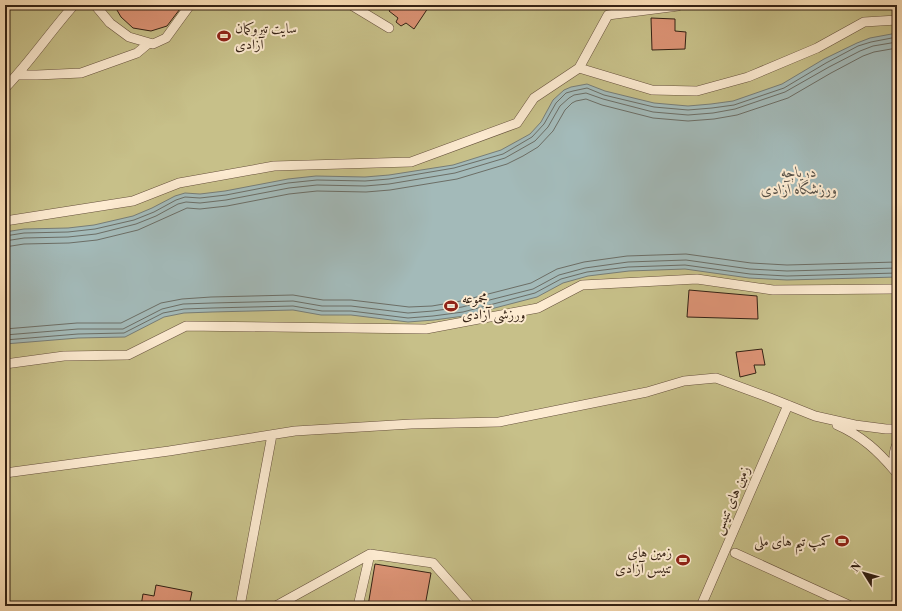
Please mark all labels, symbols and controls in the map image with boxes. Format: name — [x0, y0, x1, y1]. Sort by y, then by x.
place label: سایت تیروکمان آزادی — [235, 20, 297, 54]
sports icon: سایت تیروکمان آزادی — [216, 28, 232, 44]
water label: دریاچه ورزشگاه آزادی — [761, 163, 837, 199]
place label: مجموعه ورزشی آزادی — [462, 290, 525, 324]
sports icon: مجموعه ورزشی آزادی — [443, 298, 459, 314]
street label: زمین های تنیس — [709, 463, 754, 538]
place label: کمپ تیم های ملی — [754, 533, 831, 555]
sports icon: کمپ تیم های ملی — [834, 533, 850, 549]
place label: زمین های تنیس آزادی — [615, 544, 672, 578]
sports icon: زمین های تنیس آزادی — [675, 552, 691, 568]
north arrow — [844, 553, 884, 593]
text: N — [849, 560, 865, 575]

